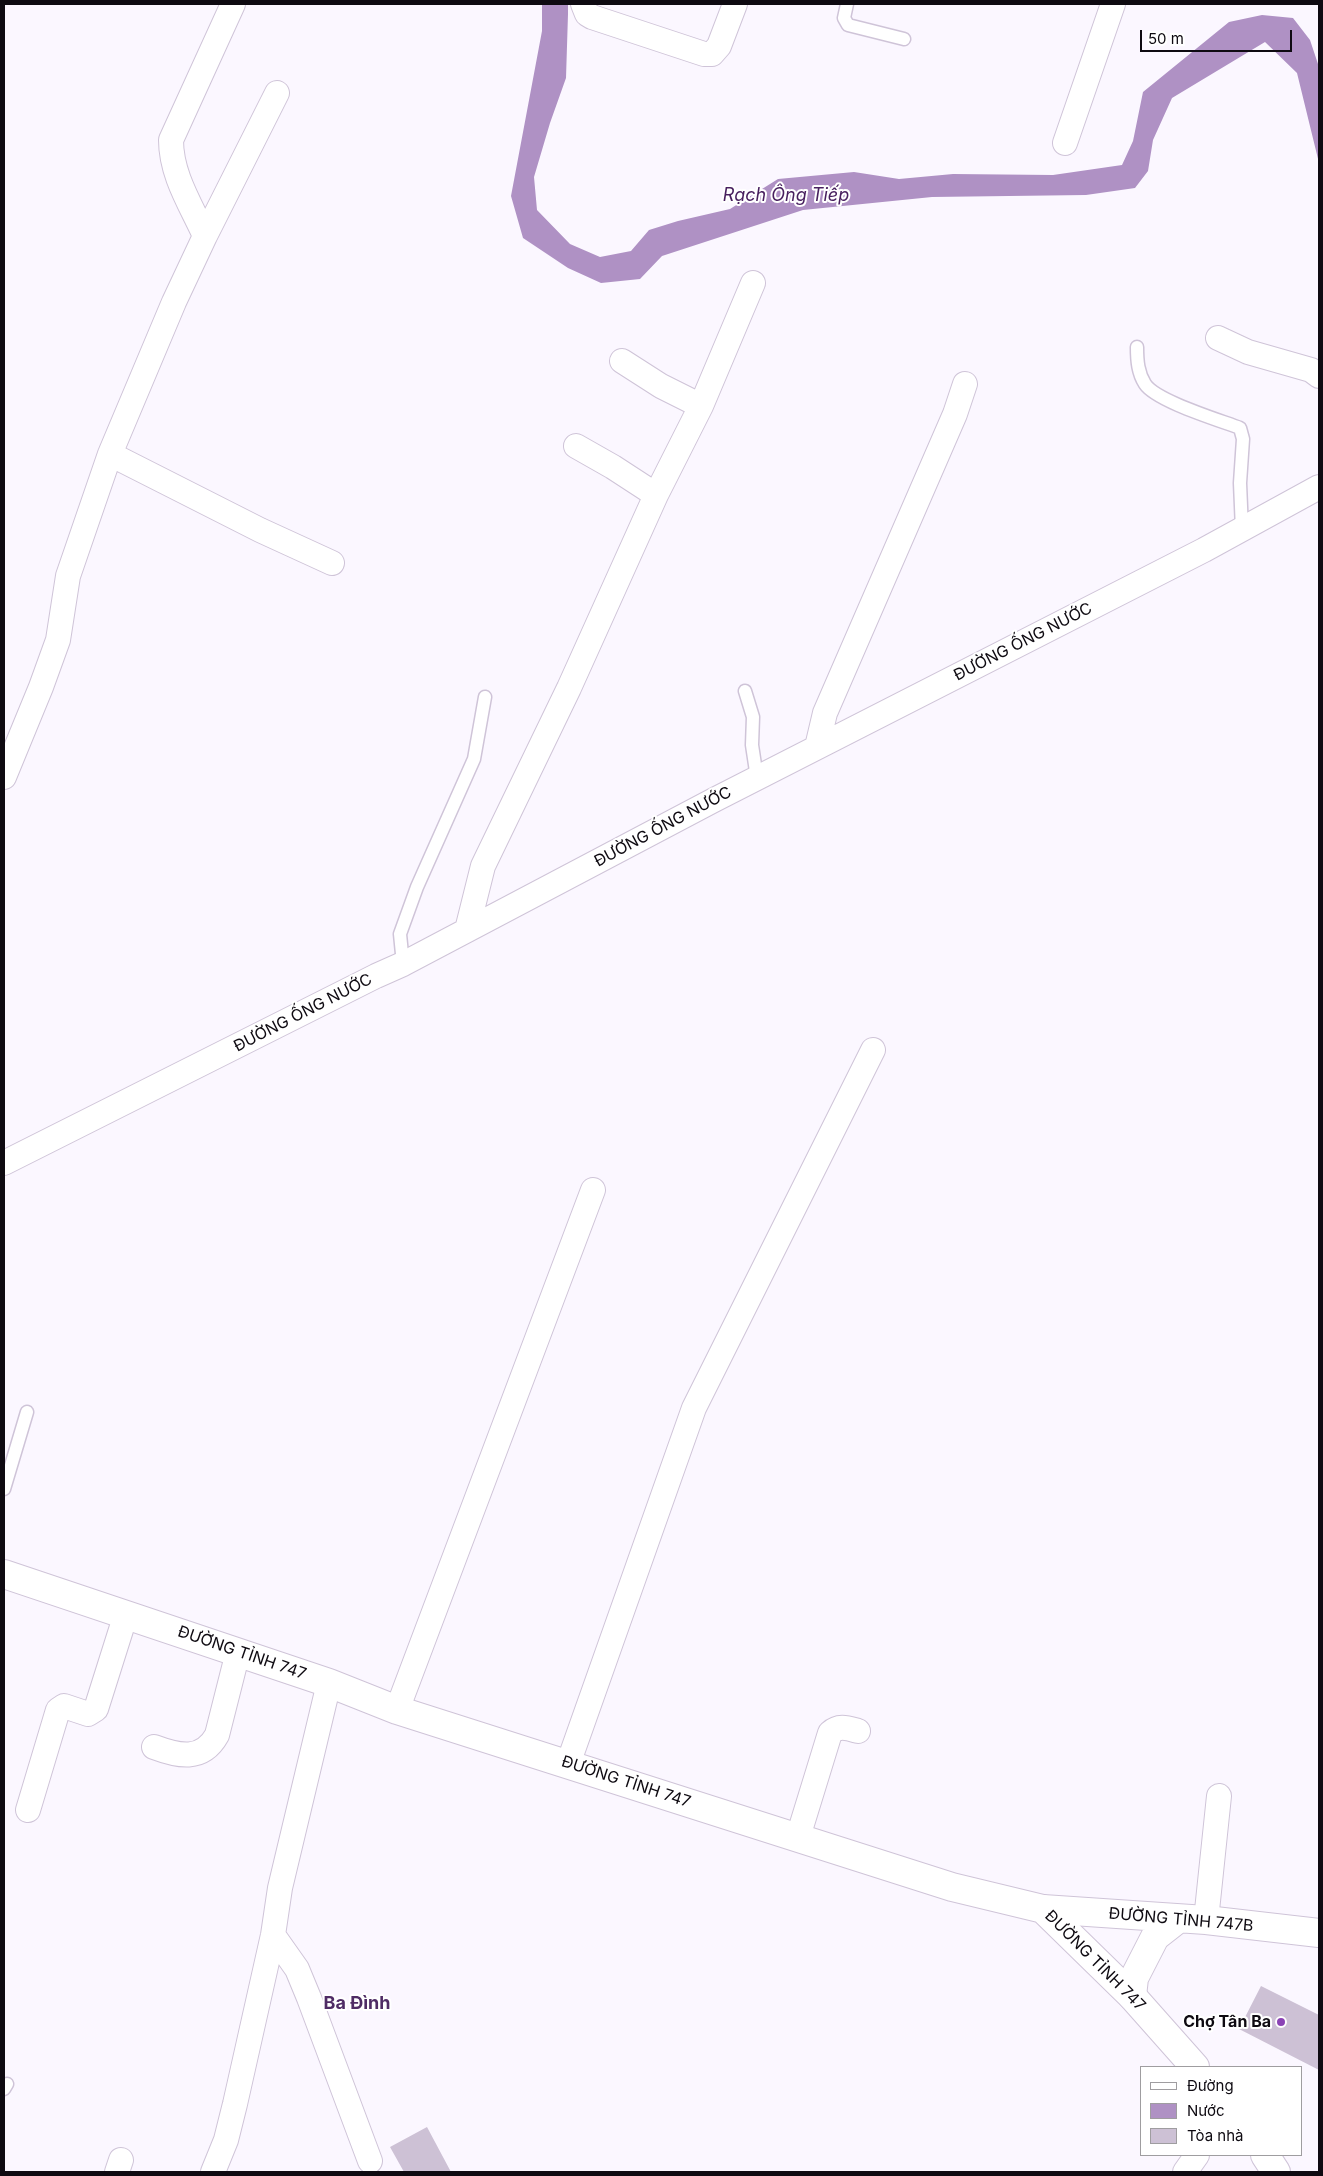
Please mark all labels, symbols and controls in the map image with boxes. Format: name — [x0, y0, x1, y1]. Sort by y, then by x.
scale bar — [1143, 20, 1296, 52]
text: 50 m — [1148, 29, 1184, 48]
water label: Rạch Ông Tiếp — [723, 185, 849, 207]
street label: ĐƯỜNG ỐNG NƯỚC — [951, 599, 1095, 685]
street label: ĐƯỜNG ỐNG NƯỚC — [591, 783, 735, 871]
street label: ĐƯỜNG ỐNG NƯỚC — [231, 970, 375, 1056]
street label: ĐƯỜNG TỈNH 747 — [175, 1622, 309, 1684]
street label: ĐƯỜNG TỈNH 747 — [559, 1752, 693, 1812]
street label: ĐƯỜNG TỈNH 747B — [1108, 1904, 1254, 1936]
street label: ĐƯỜNG TỈNH 747 — [1041, 1907, 1149, 2015]
district label: Ba Đình — [324, 1993, 390, 2015]
place label: Chợ Tân Ba — [1183, 2012, 1271, 2032]
marker: Chợ Tân Ba — [1275, 2016, 1287, 2028]
legend — [1140, 2066, 1303, 2156]
text: Đường — [1187, 2076, 1234, 2095]
text: Nước — [1187, 2101, 1225, 2120]
text: Tòa nhà — [1187, 2126, 1243, 2145]

